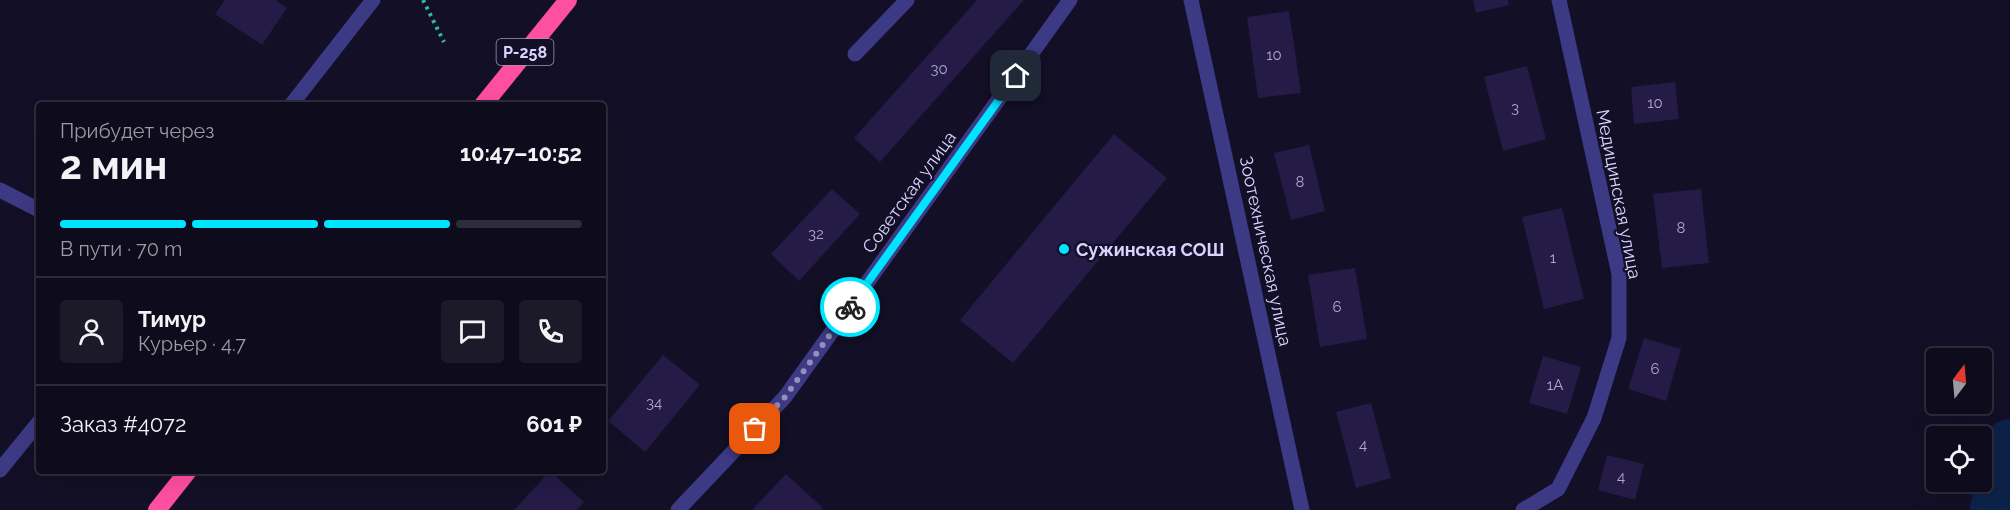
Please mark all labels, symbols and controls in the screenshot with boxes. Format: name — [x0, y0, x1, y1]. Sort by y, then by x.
road number: Р-258 — [496, 39, 554, 65]
house number: 10 — [1266, 46, 1282, 64]
pin — [990, 50, 1041, 101]
icon: home — [999, 59, 1032, 92]
house number: 30 — [930, 60, 948, 78]
house number: 10 — [1647, 94, 1663, 112]
house number: 3 — [1511, 99, 1519, 117]
street label: Медицинская улица — [1592, 107, 1646, 281]
text: Прибудет через — [60, 119, 214, 143]
street label: Советская улица — [858, 127, 960, 257]
text: 10:47–10:52 — [460, 140, 582, 166]
text: 2 мин — [60, 142, 167, 188]
street label: Зоотехническая улица — [1236, 154, 1296, 348]
house number: 8 — [1296, 173, 1305, 191]
house number: 8 — [1677, 219, 1686, 237]
house number: 32 — [808, 225, 824, 243]
text: В пути · 70 m — [60, 237, 182, 261]
place label: Сужинская СОШ — [1076, 239, 1224, 260]
marker: Сужинская СОШ — [1057, 242, 1071, 256]
house number: 1 — [1550, 249, 1557, 267]
courier — [820, 277, 880, 337]
icon: bike — [834, 291, 867, 324]
house number: 6 — [1332, 298, 1342, 316]
button: person — [60, 300, 123, 363]
button: chat — [441, 300, 504, 363]
button: phone — [519, 300, 582, 363]
text: Тимур — [138, 306, 206, 332]
text: Курьер · 4.7 — [138, 332, 246, 356]
north arrow — [1926, 348, 1992, 414]
map controls — [1926, 348, 1992, 492]
house number: 6 — [1650, 360, 1660, 378]
house number: 1А — [1547, 376, 1563, 394]
house number: 34 — [646, 394, 662, 412]
pin — [729, 403, 780, 454]
text: Заказ #4072 — [60, 411, 186, 437]
text: 601 ₽ — [526, 411, 582, 437]
icon: bag — [738, 412, 771, 445]
button: locate — [1926, 426, 1992, 492]
house number: 4 — [1359, 436, 1367, 454]
house number: 4 — [1617, 468, 1625, 486]

